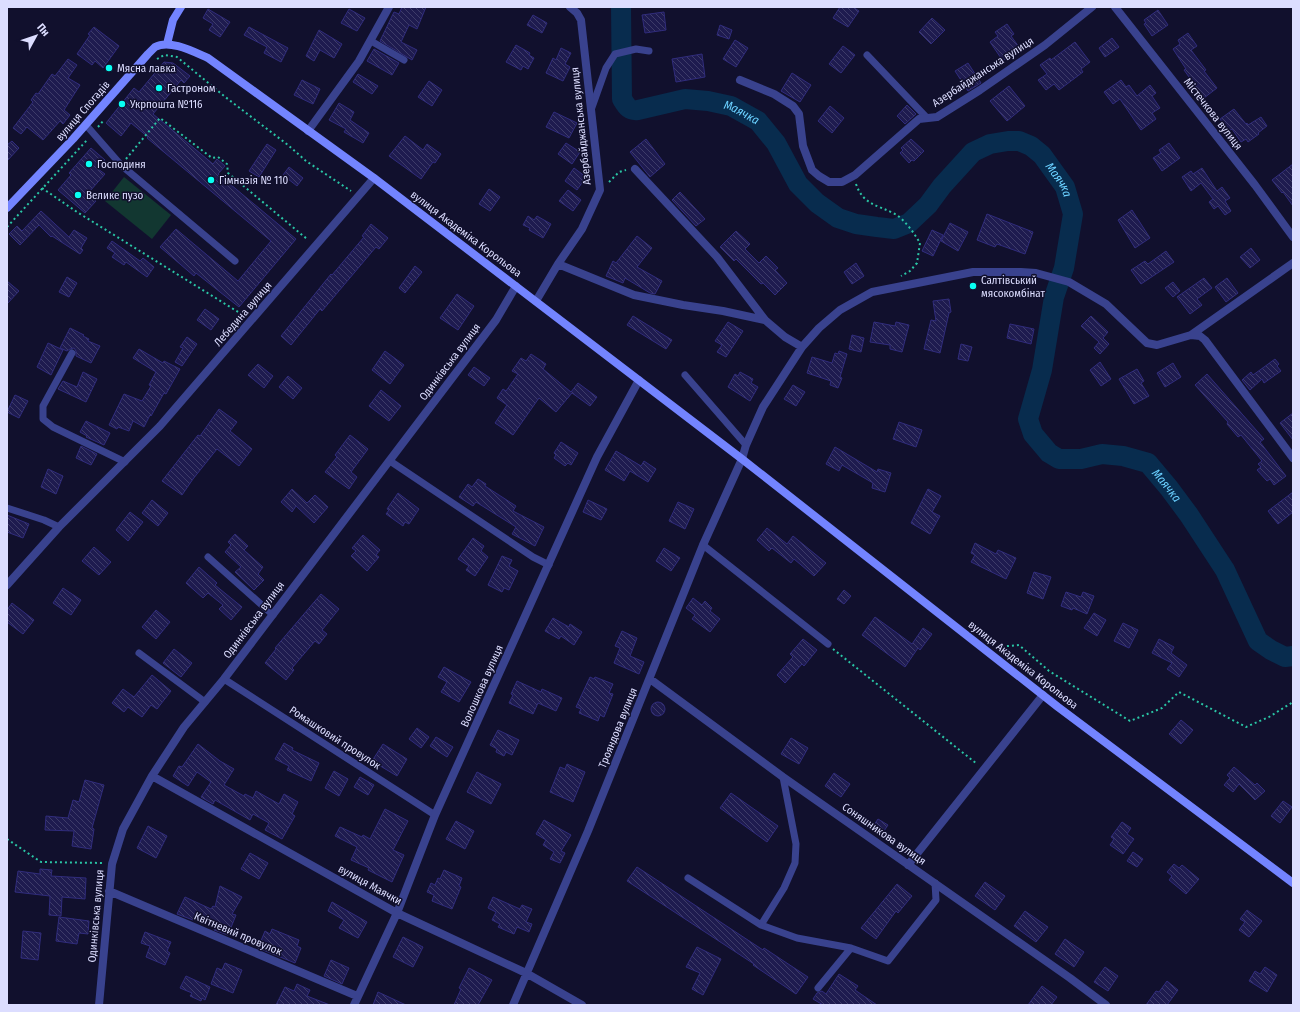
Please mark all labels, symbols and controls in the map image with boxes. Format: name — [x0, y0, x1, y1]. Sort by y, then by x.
north arrow — [16, 16, 56, 56]
text: Пн — [34, 21, 52, 39]
street label: Азербайджанська вулиця — [930, 34, 1036, 110]
place label: Мясна лавка — [117, 62, 176, 75]
marker: Мясна лавка — [104, 63, 114, 73]
street label: Азербайджанська вулиця — [568, 67, 594, 185]
street label: Містечкова вулиця — [1181, 75, 1245, 153]
street label: вулиця Спогадів — [53, 78, 113, 144]
place label: Гастроном — [167, 82, 216, 95]
marker: Гастроном — [154, 83, 164, 93]
place label: Укрпошта №116 — [129, 98, 203, 111]
water label: Маячка — [723, 98, 762, 127]
marker: Укрпошта №116 — [117, 99, 127, 109]
place label: Господиня — [97, 158, 146, 171]
marker: Господиня — [84, 159, 94, 169]
water label: Маячка — [1043, 160, 1075, 199]
place label: Гімназія № 110 — [219, 174, 289, 187]
marker: Гімназія № 110 — [206, 175, 216, 185]
street label: вулиця Академіка Корольова — [408, 188, 524, 280]
place label: Велике пузо — [86, 189, 143, 202]
marker: Велике пузо — [73, 190, 83, 200]
place label: Салтівський мясокомбінат — [981, 274, 1045, 300]
street label: Лебедина вулиця — [211, 279, 275, 349]
marker: Салтівський мясокомбінат — [968, 281, 978, 291]
street label: Одинківська вулиця — [417, 321, 483, 403]
water label: Маячка — [1149, 466, 1184, 505]
street label: Одинківська вулиця — [221, 579, 287, 661]
street label: вулиця Академіка Корольова — [966, 618, 1080, 712]
street label: Волошкова вулиця — [458, 643, 506, 729]
street label: Трояндова вулиця — [596, 686, 640, 770]
street label: Ромашковий провулок — [287, 704, 384, 773]
street label: Соняшникова вулиця — [840, 800, 928, 868]
street label: вулиця Маячки — [336, 862, 404, 908]
street label: Одинківська вулиця — [85, 869, 107, 963]
street label: Квітневий провулок — [192, 910, 285, 959]

